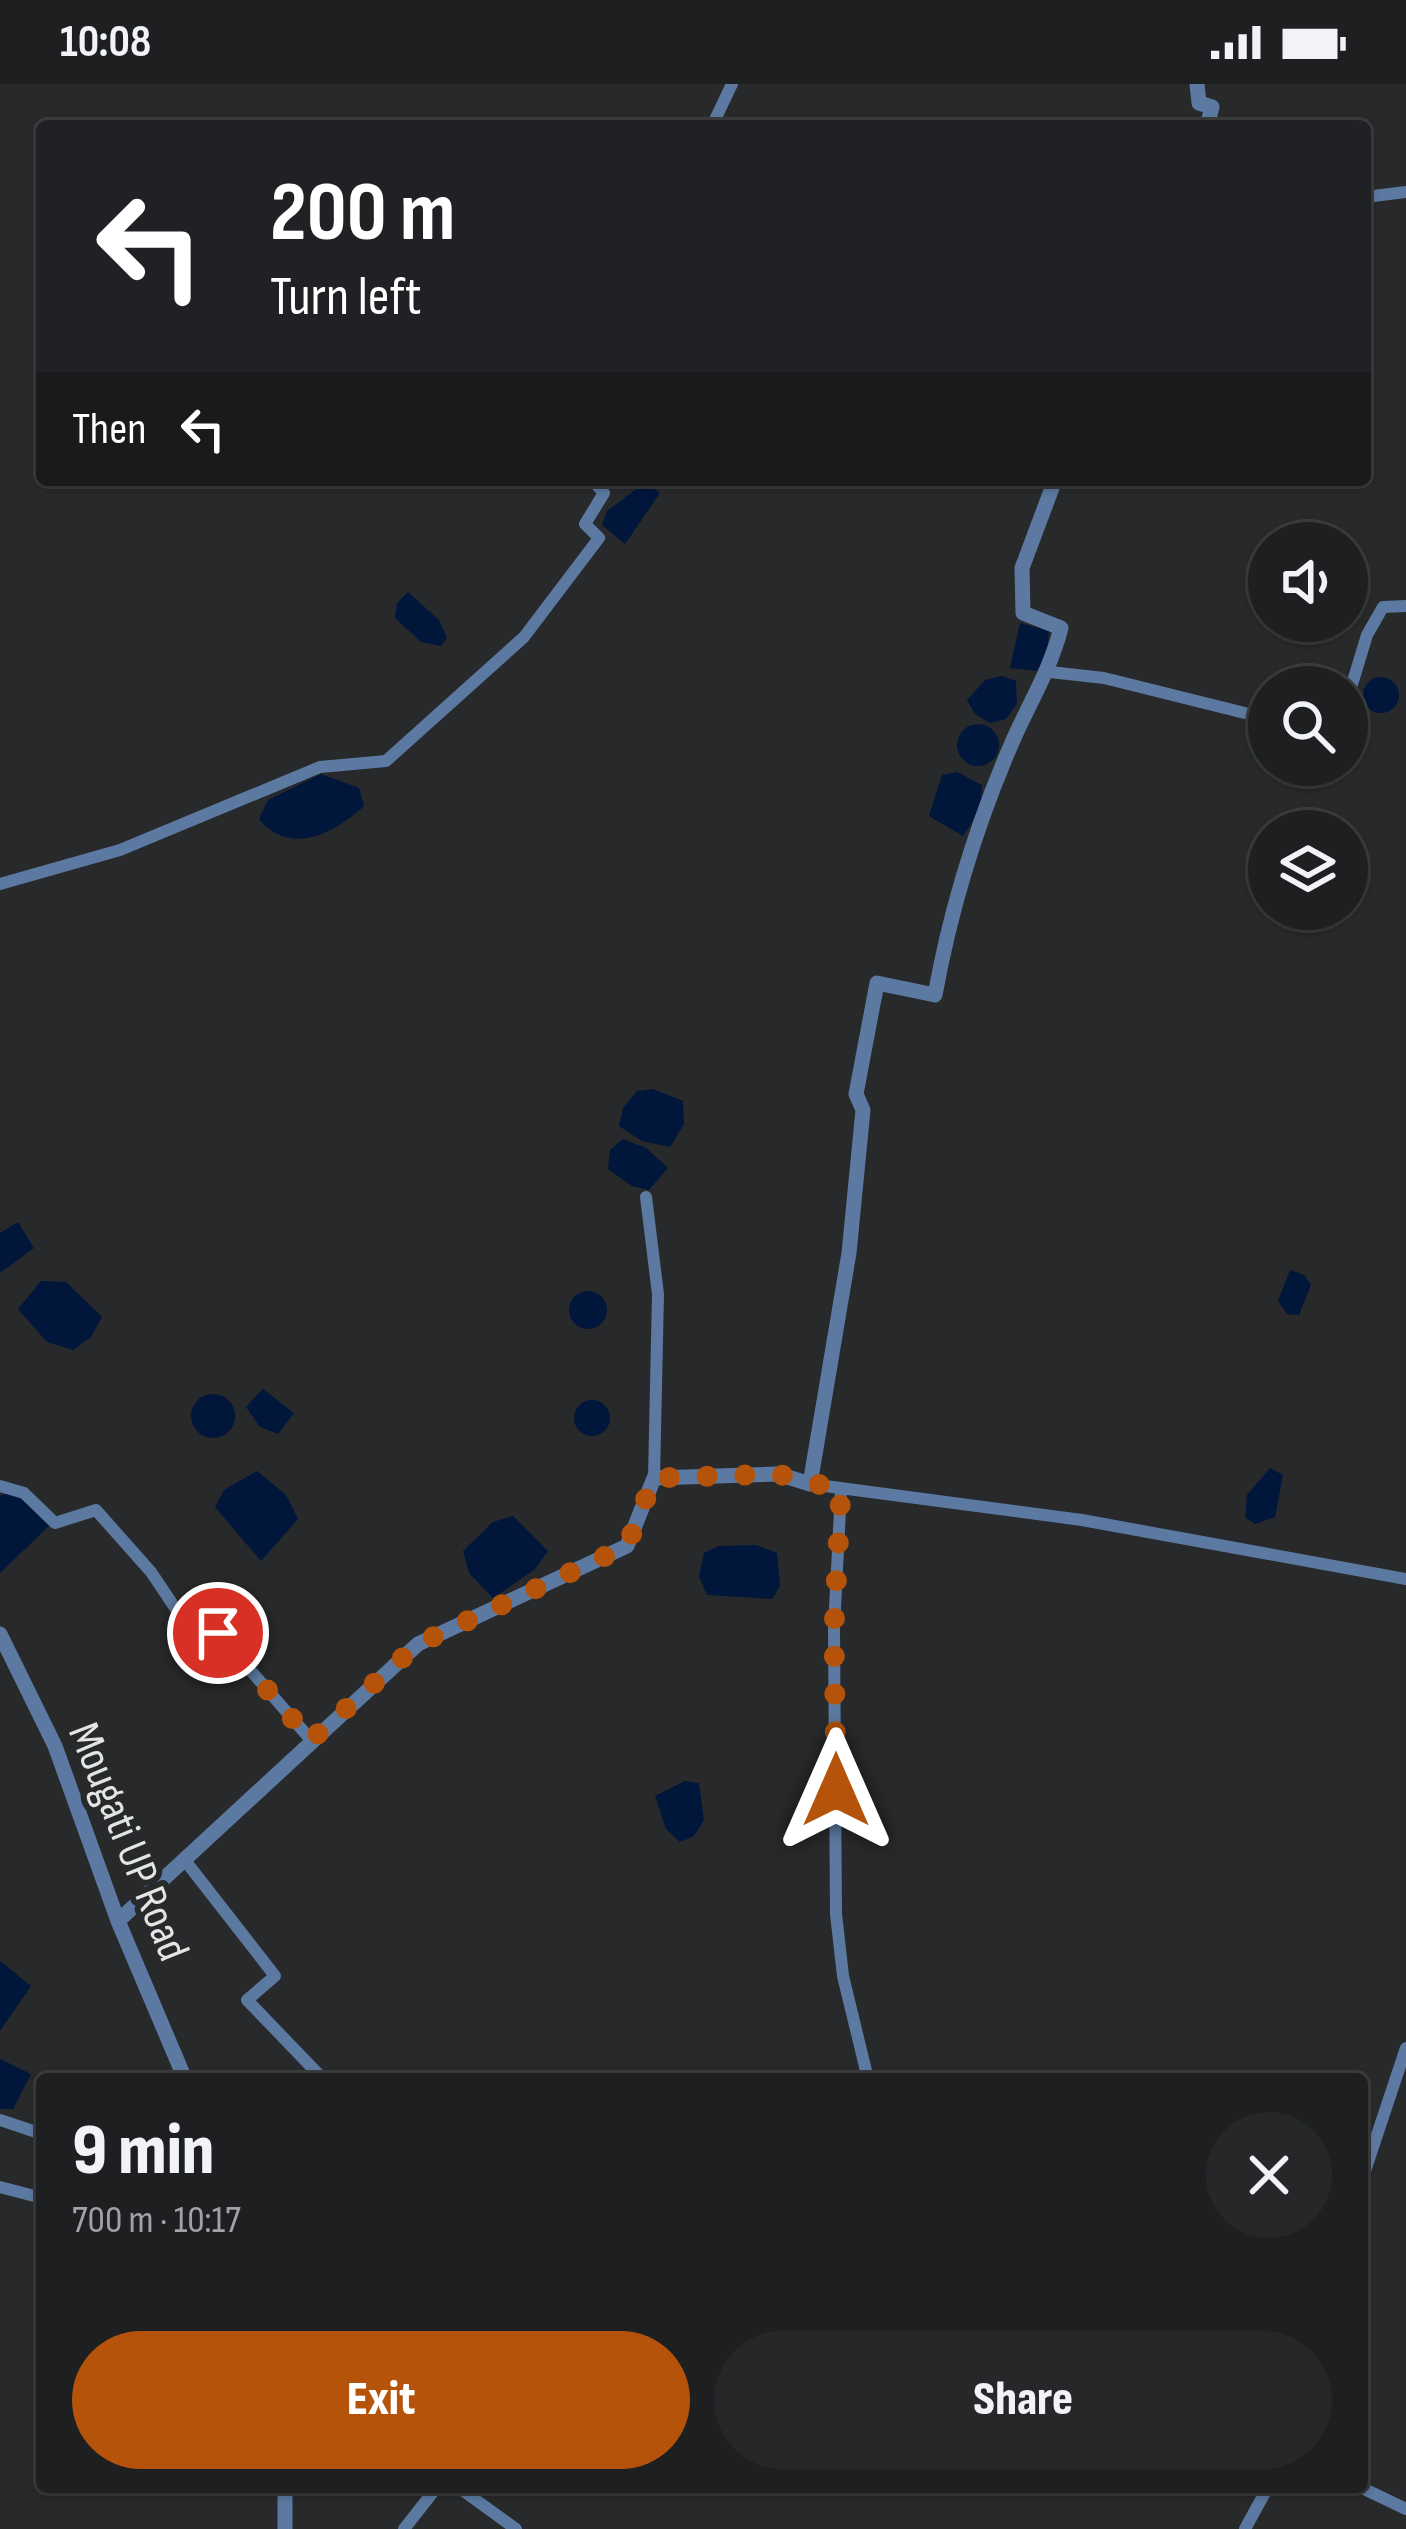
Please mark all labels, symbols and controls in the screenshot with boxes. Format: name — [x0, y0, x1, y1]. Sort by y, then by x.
text: 10:08 — [60, 15, 151, 70]
text: 200 m — [270, 163, 456, 264]
icon: left — [72, 168, 228, 324]
text: Turn left — [270, 265, 422, 330]
icon: left — [170, 396, 236, 462]
text: Then — [72, 402, 146, 457]
map controls — [1248, 522, 1368, 930]
button: sound — [1248, 522, 1368, 642]
button: search — [1248, 666, 1368, 786]
button: layers — [1248, 810, 1368, 930]
pin — [167, 1582, 269, 1684]
icon: arrive — [185, 1600, 251, 1666]
street label: Mougati UP Road — [55, 1715, 201, 1969]
position arrow — [773, 1727, 899, 1853]
text: 9 min — [72, 2108, 215, 2195]
button: close — [1206, 2112, 1332, 2238]
text: 700 m · 10:17 — [72, 2197, 241, 2244]
button: Exit — [72, 2331, 690, 2469]
button: Share — [714, 2331, 1332, 2469]

